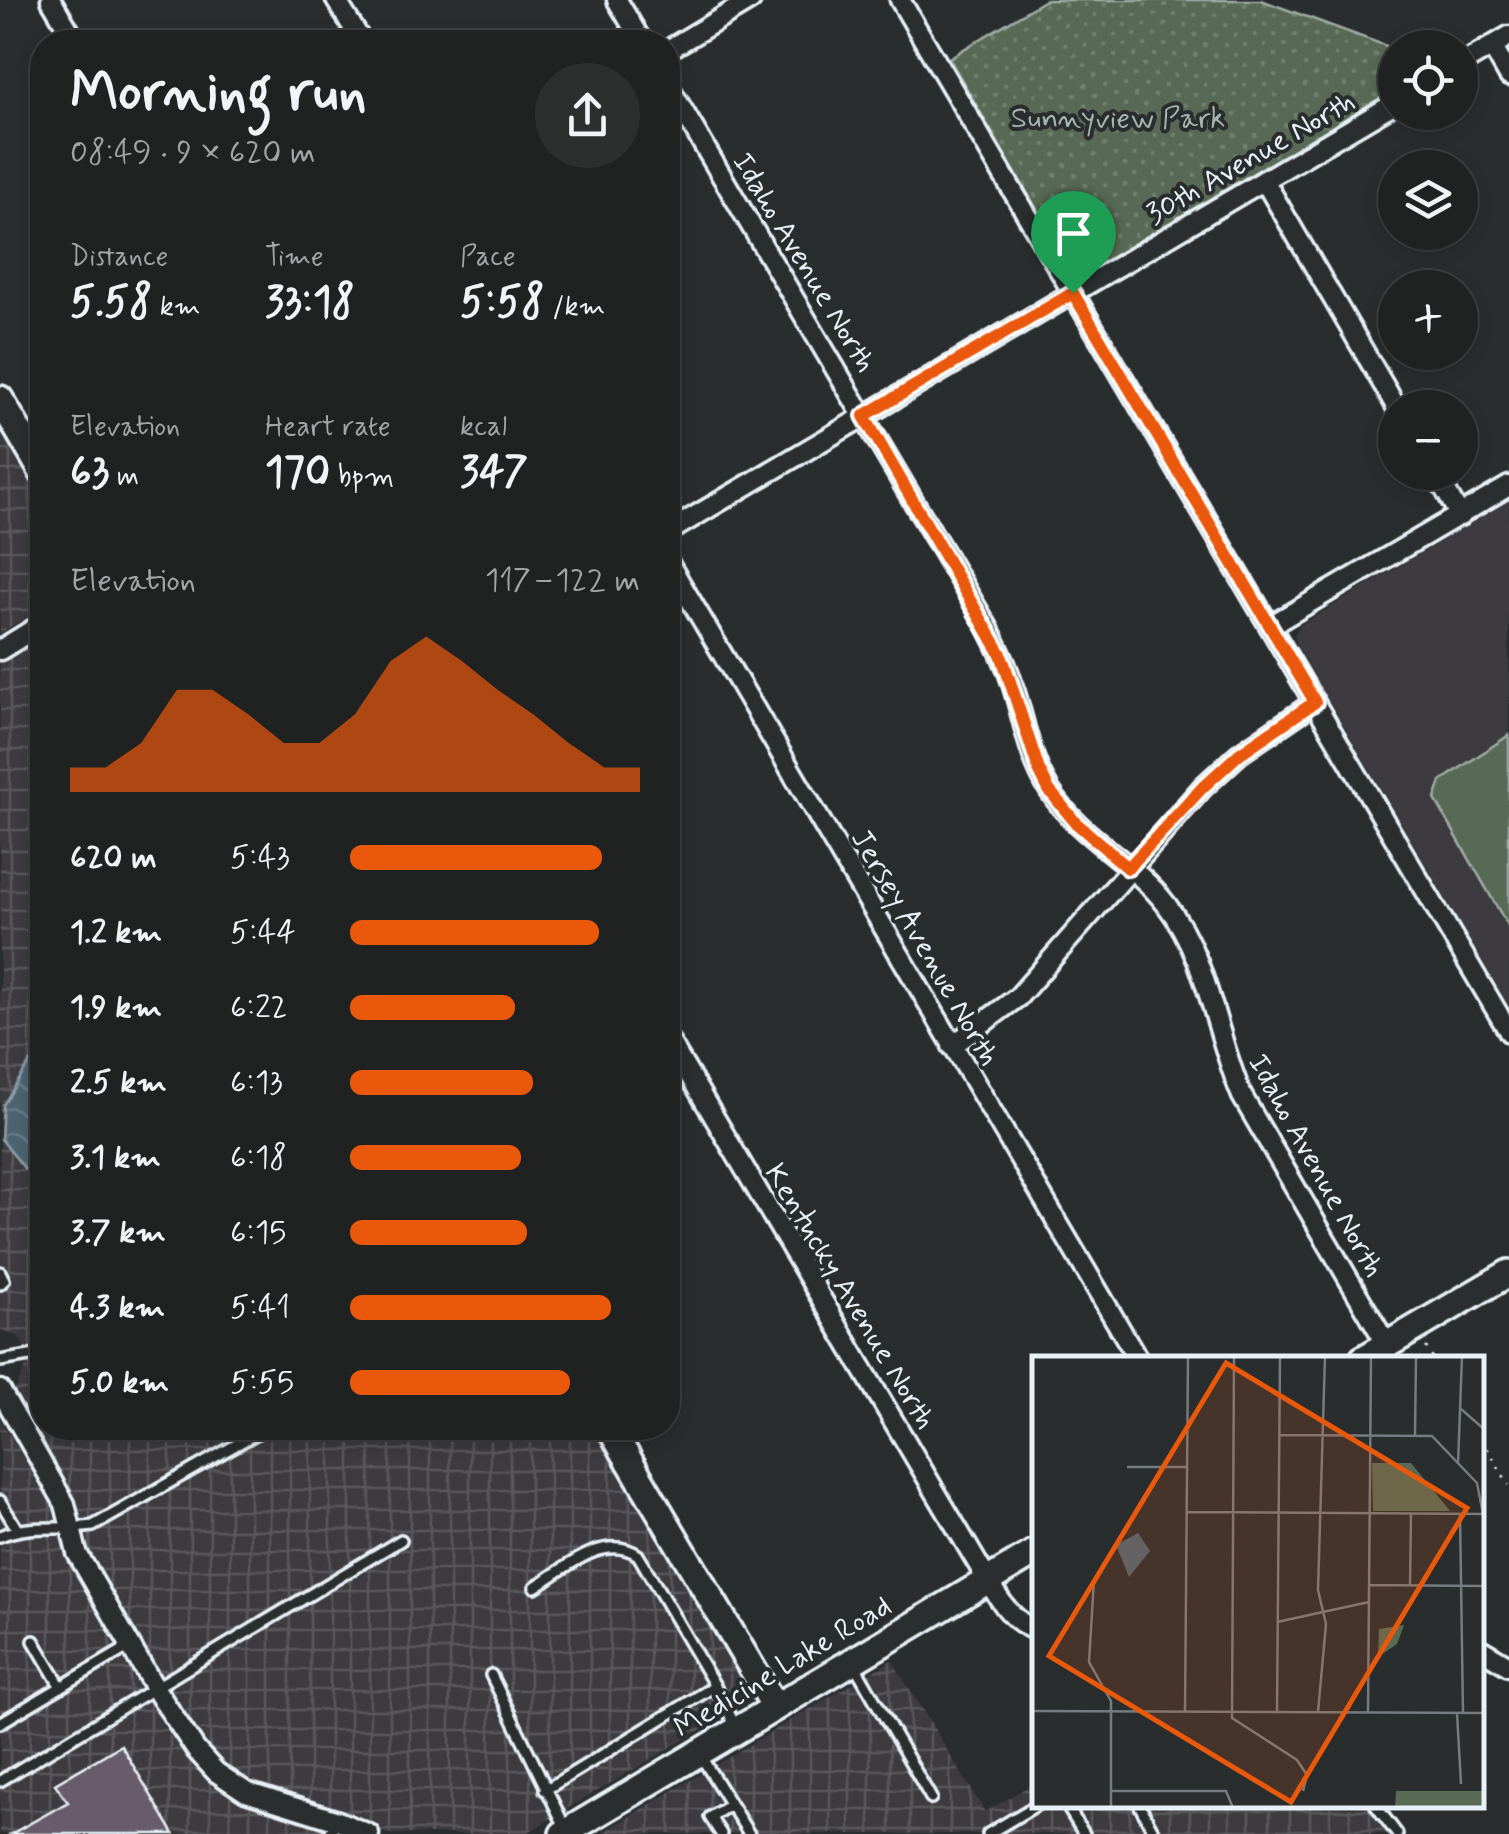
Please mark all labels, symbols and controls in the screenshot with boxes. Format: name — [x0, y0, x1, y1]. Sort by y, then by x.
map controls — [1378, 30, 1478, 490]
button: locate — [1378, 30, 1478, 130]
text: Morning run — [70, 58, 367, 130]
button: share — [535, 63, 640, 168]
street label: 30th Avenue North — [1139, 83, 1362, 234]
park label: Sunnyview Park — [1011, 99, 1225, 138]
text: 08:49 · 9 × 620 m — [70, 132, 315, 174]
street label: Idaho Avenue North — [723, 146, 885, 380]
button: layers — [1378, 150, 1478, 250]
pin — [1031, 191, 1116, 294]
icon: arrive — [1046, 206, 1101, 261]
text: Distance — [70, 239, 168, 276]
text: Time — [265, 239, 324, 276]
text: Pace — [460, 239, 516, 276]
button: + — [1378, 270, 1478, 370]
text: 5.58 — [70, 276, 152, 331]
text: 33:18 — [265, 276, 355, 331]
text: 5:58 — [460, 276, 545, 331]
text: km — [152, 289, 201, 326]
text: /km — [545, 289, 605, 326]
button: − — [1378, 390, 1478, 490]
text: Elevation — [70, 409, 180, 446]
text: Heart rate — [265, 409, 391, 446]
text: kcal — [460, 409, 507, 446]
text: 63 — [70, 446, 109, 501]
text: 170 — [265, 446, 330, 501]
text: 347 — [460, 446, 528, 501]
text: m — [109, 459, 139, 496]
text: bpm — [330, 459, 394, 496]
text: Elevation — [70, 560, 196, 602]
text: 117–122 m — [485, 560, 640, 602]
street label: Jersey Avenue North — [841, 822, 1008, 1073]
text: 620 m — [70, 837, 157, 879]
text: 5:43 — [230, 837, 290, 879]
text: 1.2 km — [70, 912, 162, 954]
text: 5:44 — [230, 912, 296, 954]
text: 1.9 km — [70, 987, 162, 1029]
text: 6:22 — [230, 987, 288, 1029]
street label: Idaho Avenue North — [1238, 1047, 1393, 1284]
text: 2.5 km — [70, 1062, 167, 1104]
text: 6:13 — [230, 1062, 283, 1104]
text: 3.1 km — [70, 1137, 161, 1179]
text: 6:18 — [230, 1137, 287, 1179]
street label: Kentucky Avenue North — [755, 1157, 945, 1437]
text: 3.7 km — [70, 1212, 166, 1254]
text: 6:15 — [230, 1212, 286, 1254]
text: 4.3 km — [70, 1287, 165, 1329]
text: 5:41 — [230, 1287, 290, 1329]
inset map — [1032, 1356, 1484, 1809]
text: 5.0 km — [70, 1362, 169, 1404]
text: 5:55 — [230, 1362, 294, 1404]
street label: Medicine Lake Road — [667, 1587, 899, 1748]

